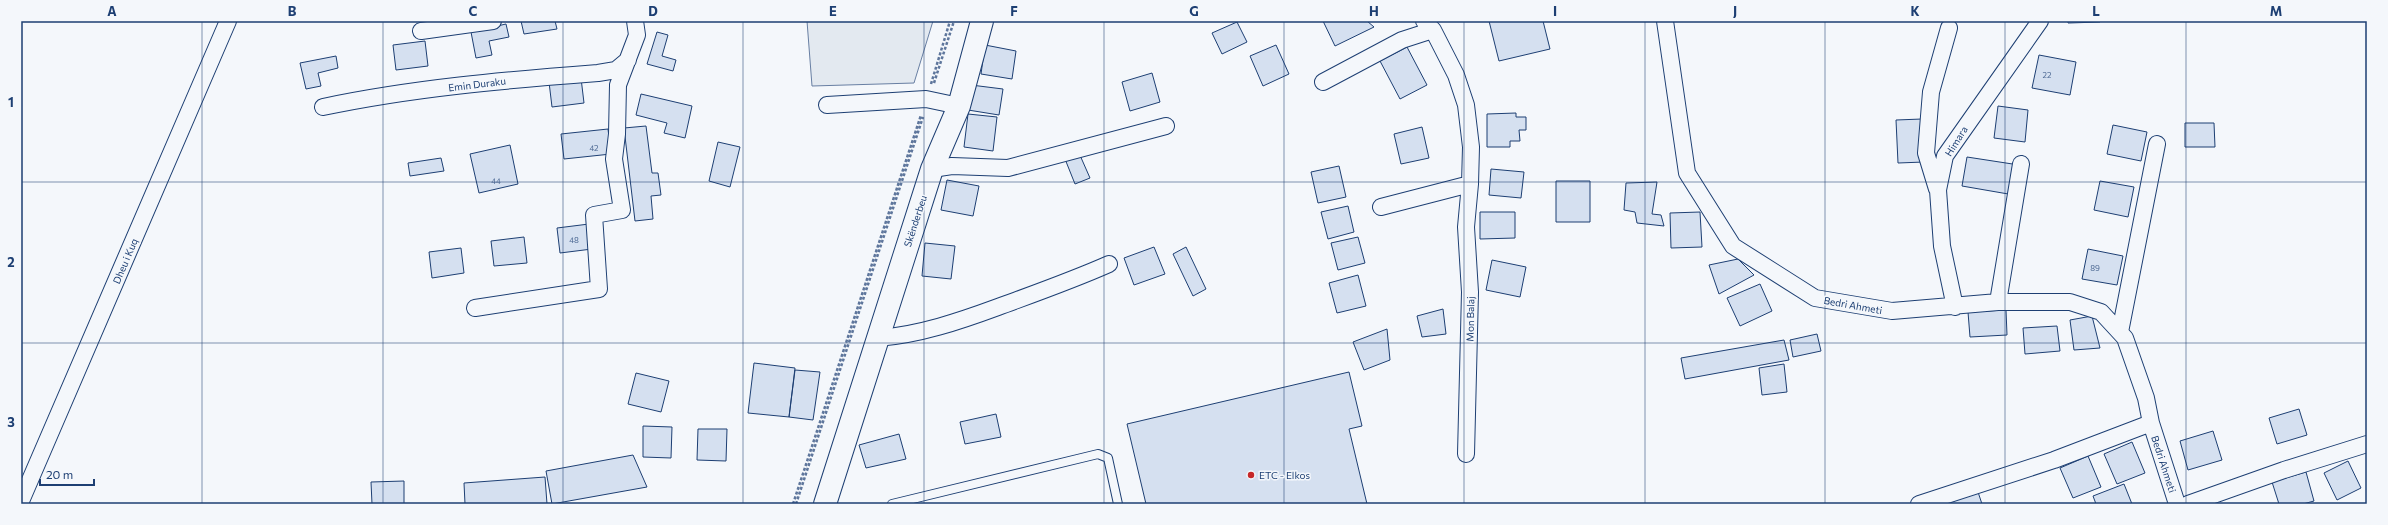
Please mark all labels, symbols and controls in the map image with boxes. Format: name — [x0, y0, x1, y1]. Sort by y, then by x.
text: A — [107, 3, 117, 19]
text: B — [288, 3, 297, 19]
text: C — [469, 3, 478, 19]
text: D — [648, 3, 658, 19]
text: E — [829, 3, 837, 19]
text: F — [1010, 3, 1018, 19]
text: G — [1189, 3, 1199, 19]
text: H — [1369, 3, 1379, 19]
text: I — [1553, 3, 1557, 19]
text: J — [1733, 3, 1737, 19]
text: K — [1910, 3, 1920, 19]
text: L — [2092, 3, 2100, 19]
text: M — [2270, 3, 2282, 19]
house number: 22 — [2043, 70, 2052, 80]
street label: Emin Duraku — [448, 75, 506, 93]
text: 1 — [8, 94, 14, 110]
street label: Himara — [1942, 124, 1970, 158]
house number: 42 — [589, 143, 599, 153]
house number: 44 — [491, 176, 501, 186]
street label: Skënderbeu — [901, 194, 929, 248]
house number: 48 — [569, 235, 579, 245]
street label: Dheu i Kuq — [110, 236, 140, 286]
text: 2 — [7, 254, 15, 270]
house number: 89 — [2090, 263, 2100, 273]
street label: Bedri Ahmeti — [1823, 294, 1883, 316]
street label: Mon Balaj — [1464, 296, 1476, 342]
text: 3 — [7, 414, 15, 430]
street label: Bedri Ahmeti — [2149, 434, 2179, 494]
scale bar — [40, 461, 94, 487]
text: 20 m — [46, 467, 73, 481]
place label: ETC - Elkos — [1259, 469, 1310, 481]
marker: ETC - Elkos — [1246, 470, 1256, 480]

